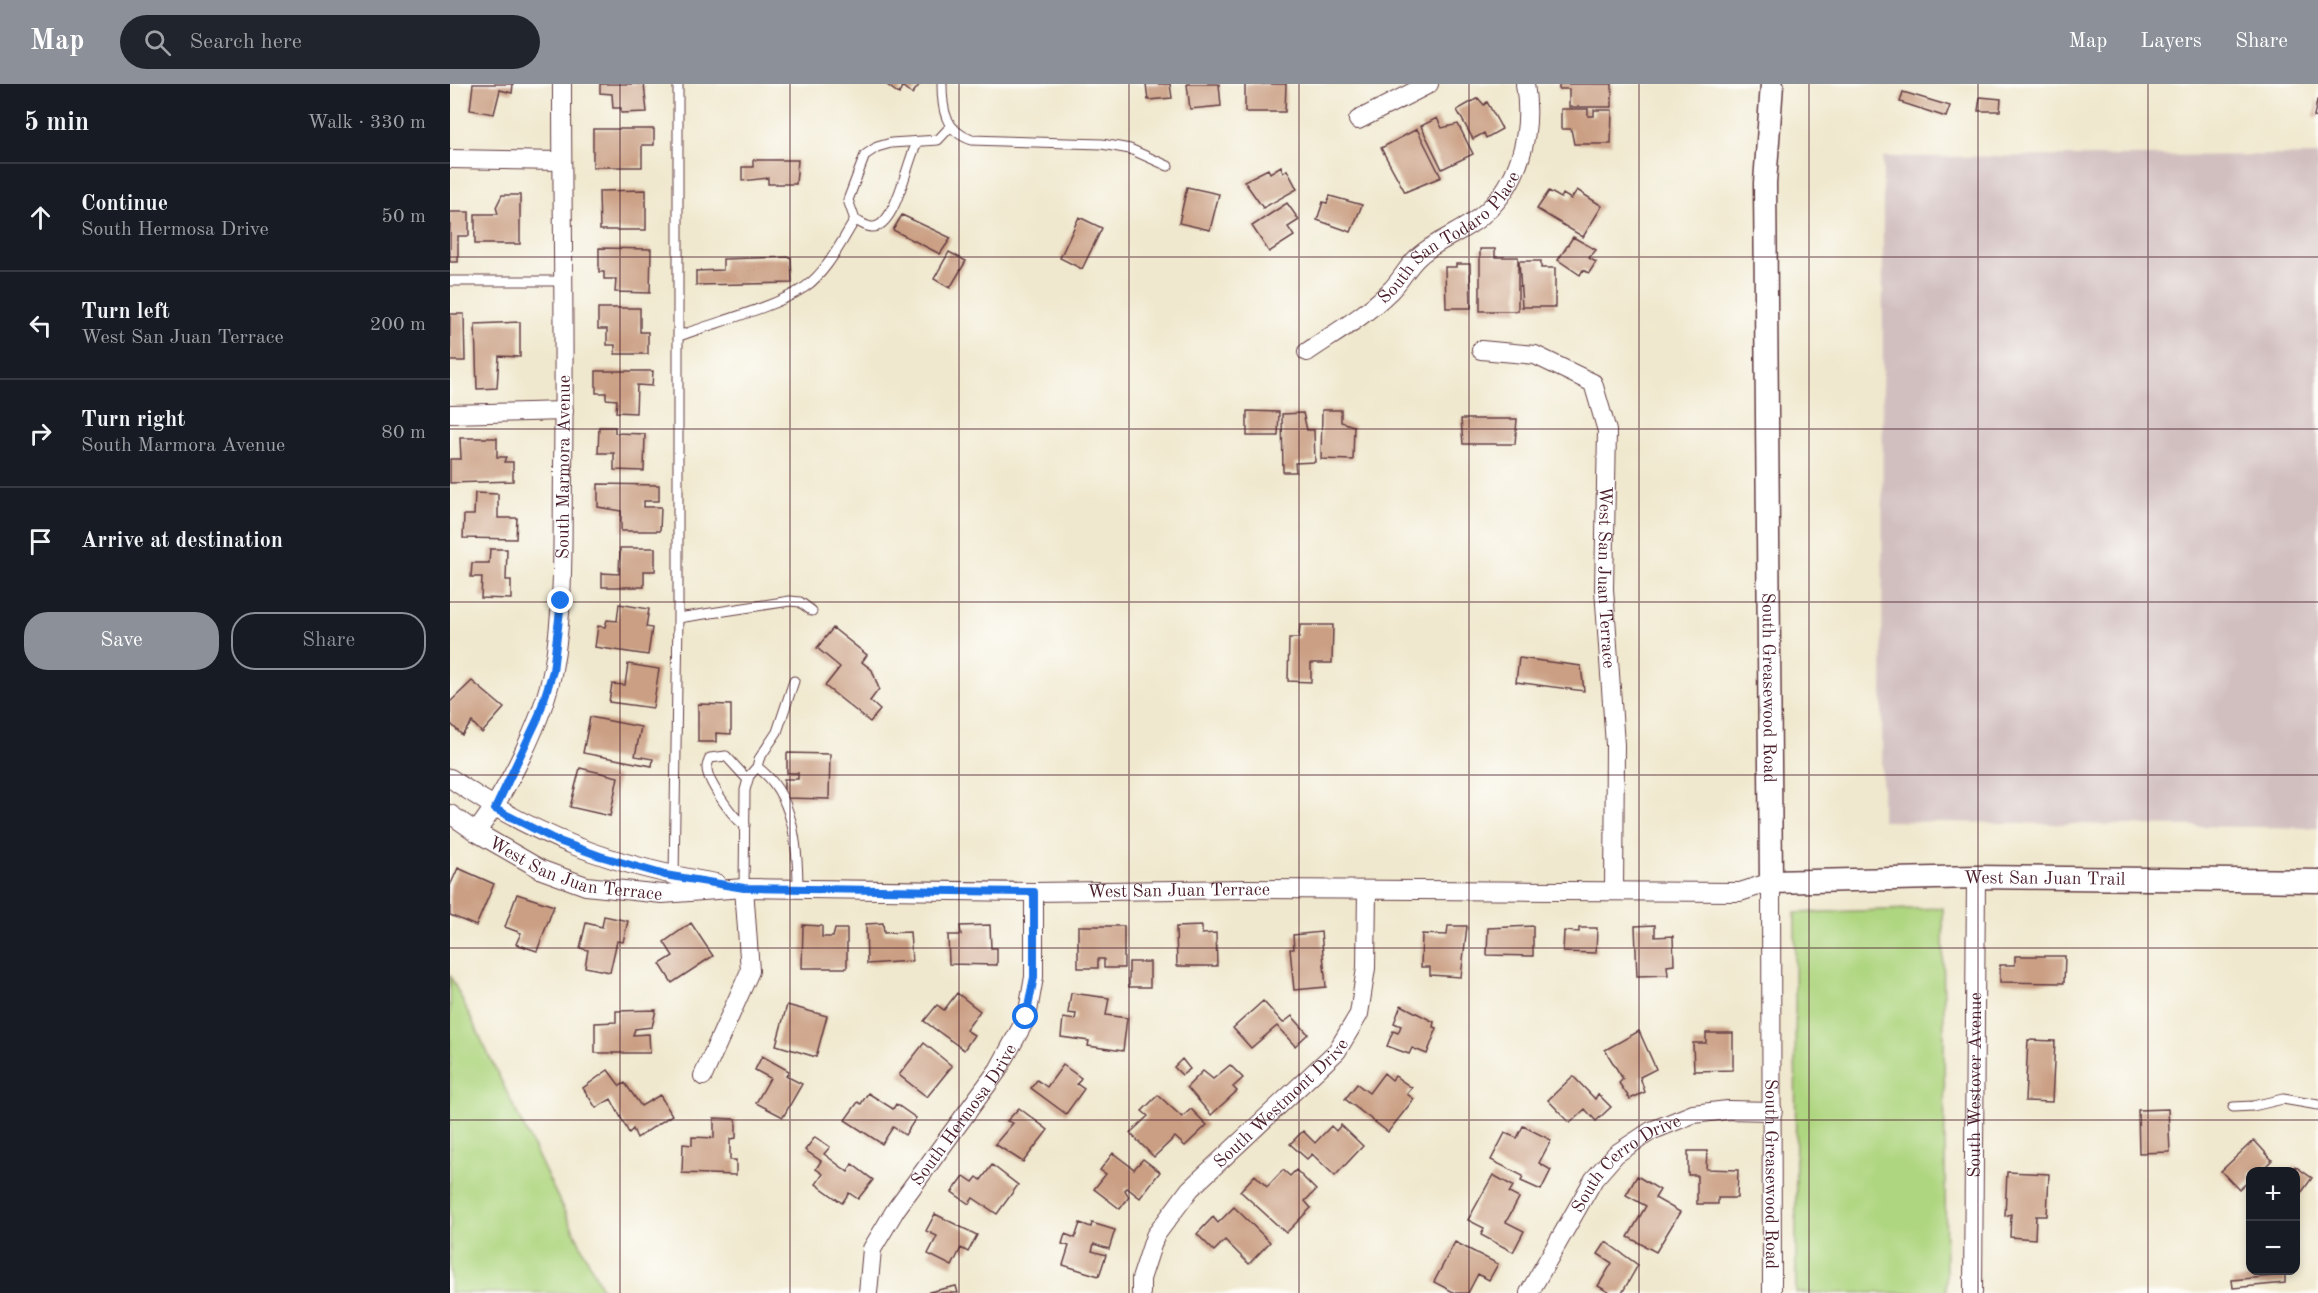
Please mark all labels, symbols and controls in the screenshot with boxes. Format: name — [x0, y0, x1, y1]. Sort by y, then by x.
search box — [120, 15, 540, 69]
icon: search — [141, 26, 174, 59]
text: Map — [30, 28, 84, 56]
text: Search here — [189, 31, 302, 53]
text: Map — [2068, 31, 2107, 52]
text: Layers — [2140, 31, 2202, 52]
text: Share — [2235, 31, 2288, 52]
text: 5 min — [24, 110, 89, 136]
text: Walk · 330 m — [307, 113, 426, 133]
street label: South San Todaro Place — [1375, 169, 1524, 307]
text: Continue — [81, 193, 168, 215]
icon: ahead — [24, 201, 57, 234]
text: 50 m — [381, 207, 426, 227]
text: South Hermosa Drive — [81, 220, 269, 240]
text: Turn left — [81, 301, 170, 323]
icon: left — [24, 309, 57, 342]
text: 200 m — [370, 315, 426, 335]
text: West San Juan Terrace — [81, 328, 284, 348]
street label: South Marmora Avenue — [554, 375, 574, 559]
text: Turn right — [81, 409, 185, 431]
icon: right — [24, 417, 57, 450]
text: 80 m — [381, 423, 426, 443]
text: South Marmora Avenue — [81, 436, 285, 456]
street label: West San Juan Terrace — [1594, 486, 1618, 669]
icon: arrive — [24, 525, 57, 558]
text: Arrive at destination — [81, 530, 283, 552]
route end — [547, 587, 573, 613]
street label: South Greasewood Road — [1759, 593, 1778, 783]
button: Save — [24, 612, 219, 670]
button: Share — [231, 612, 426, 670]
street label: West San Juan Terrace — [486, 834, 663, 904]
street label: West San Juan Trail — [1964, 869, 2126, 889]
street label: West San Juan Terrace — [1087, 881, 1270, 901]
street label: South Westover Avenue — [1966, 992, 1985, 1178]
route start — [1012, 1003, 1038, 1029]
street label: South Westmont Drive — [1211, 1036, 1352, 1172]
street label: South Hermosa Drive — [908, 1041, 1020, 1189]
street label: South Greasewood Road — [1761, 1079, 1780, 1269]
street label: South Cerro Drive — [1569, 1112, 1684, 1216]
map controls — [2246, 1167, 2300, 1275]
button: + — [2246, 1167, 2300, 1221]
button: − — [2246, 1221, 2300, 1275]

